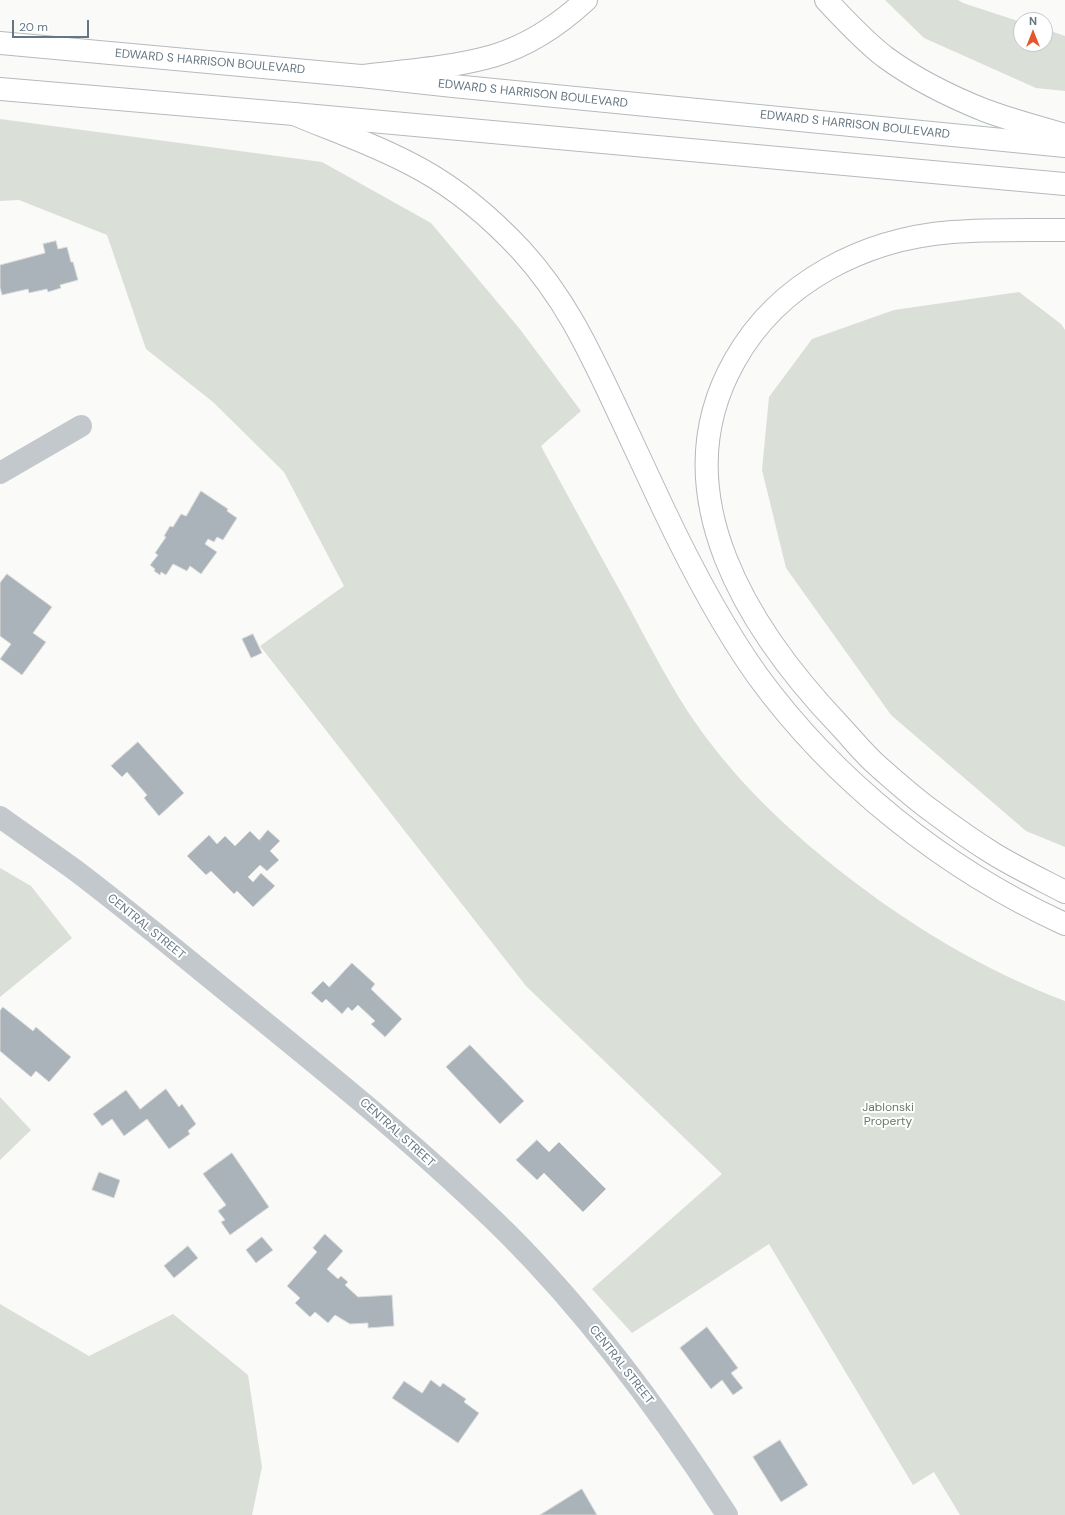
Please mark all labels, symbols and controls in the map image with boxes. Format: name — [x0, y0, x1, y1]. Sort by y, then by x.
scale bar — [14, 12, 91, 38]
north arrow — [1013, 12, 1053, 52]
text: N — [1029, 14, 1037, 28]
text: 20 m — [19, 19, 48, 35]
street label: EDWARD S HARRISON BOULEVARD — [114, 47, 306, 77]
street label: EDWARD S HARRISON BOULEVARD — [437, 77, 629, 111]
street label: EDWARD S HARRISON BOULEVARD — [759, 108, 951, 142]
street label: CENTRAL STREET — [104, 891, 188, 963]
street label: CENTRAL STREET — [357, 1096, 437, 1170]
park label: Jablonski Property — [862, 1101, 914, 1129]
street label: CENTRAL STREET — [586, 1323, 656, 1407]

